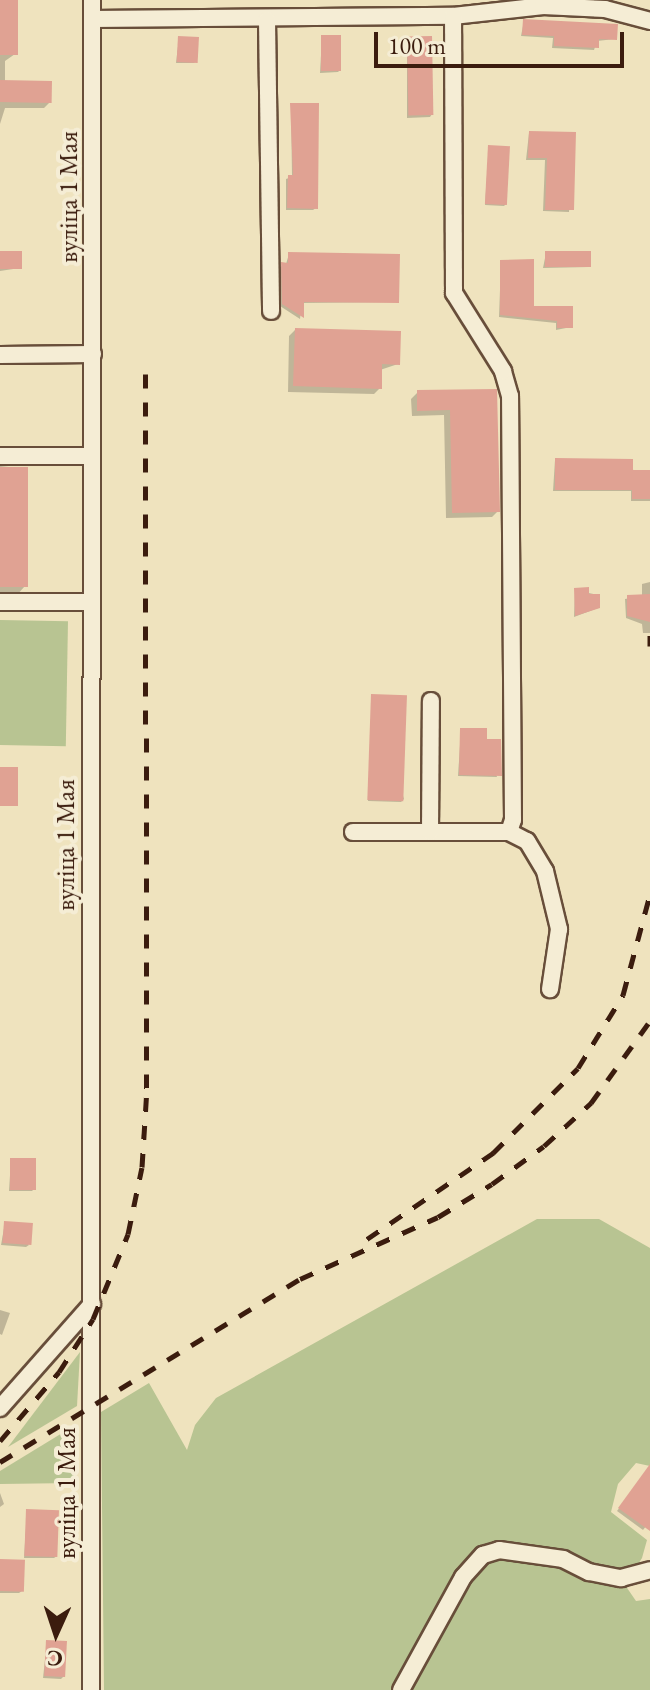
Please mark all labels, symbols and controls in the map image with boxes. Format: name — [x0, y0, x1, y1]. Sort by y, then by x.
scale bar — [378, 16, 628, 66]
text: 100 m — [388, 30, 446, 61]
street label: вуліца 1 Мая — [53, 131, 85, 263]
street label: вуліца 1 Мая — [50, 779, 82, 911]
street label: вуліца 1 Мая — [51, 1427, 83, 1559]
north arrow — [16, 1594, 96, 1674]
text: С — [46, 1644, 63, 1673]

